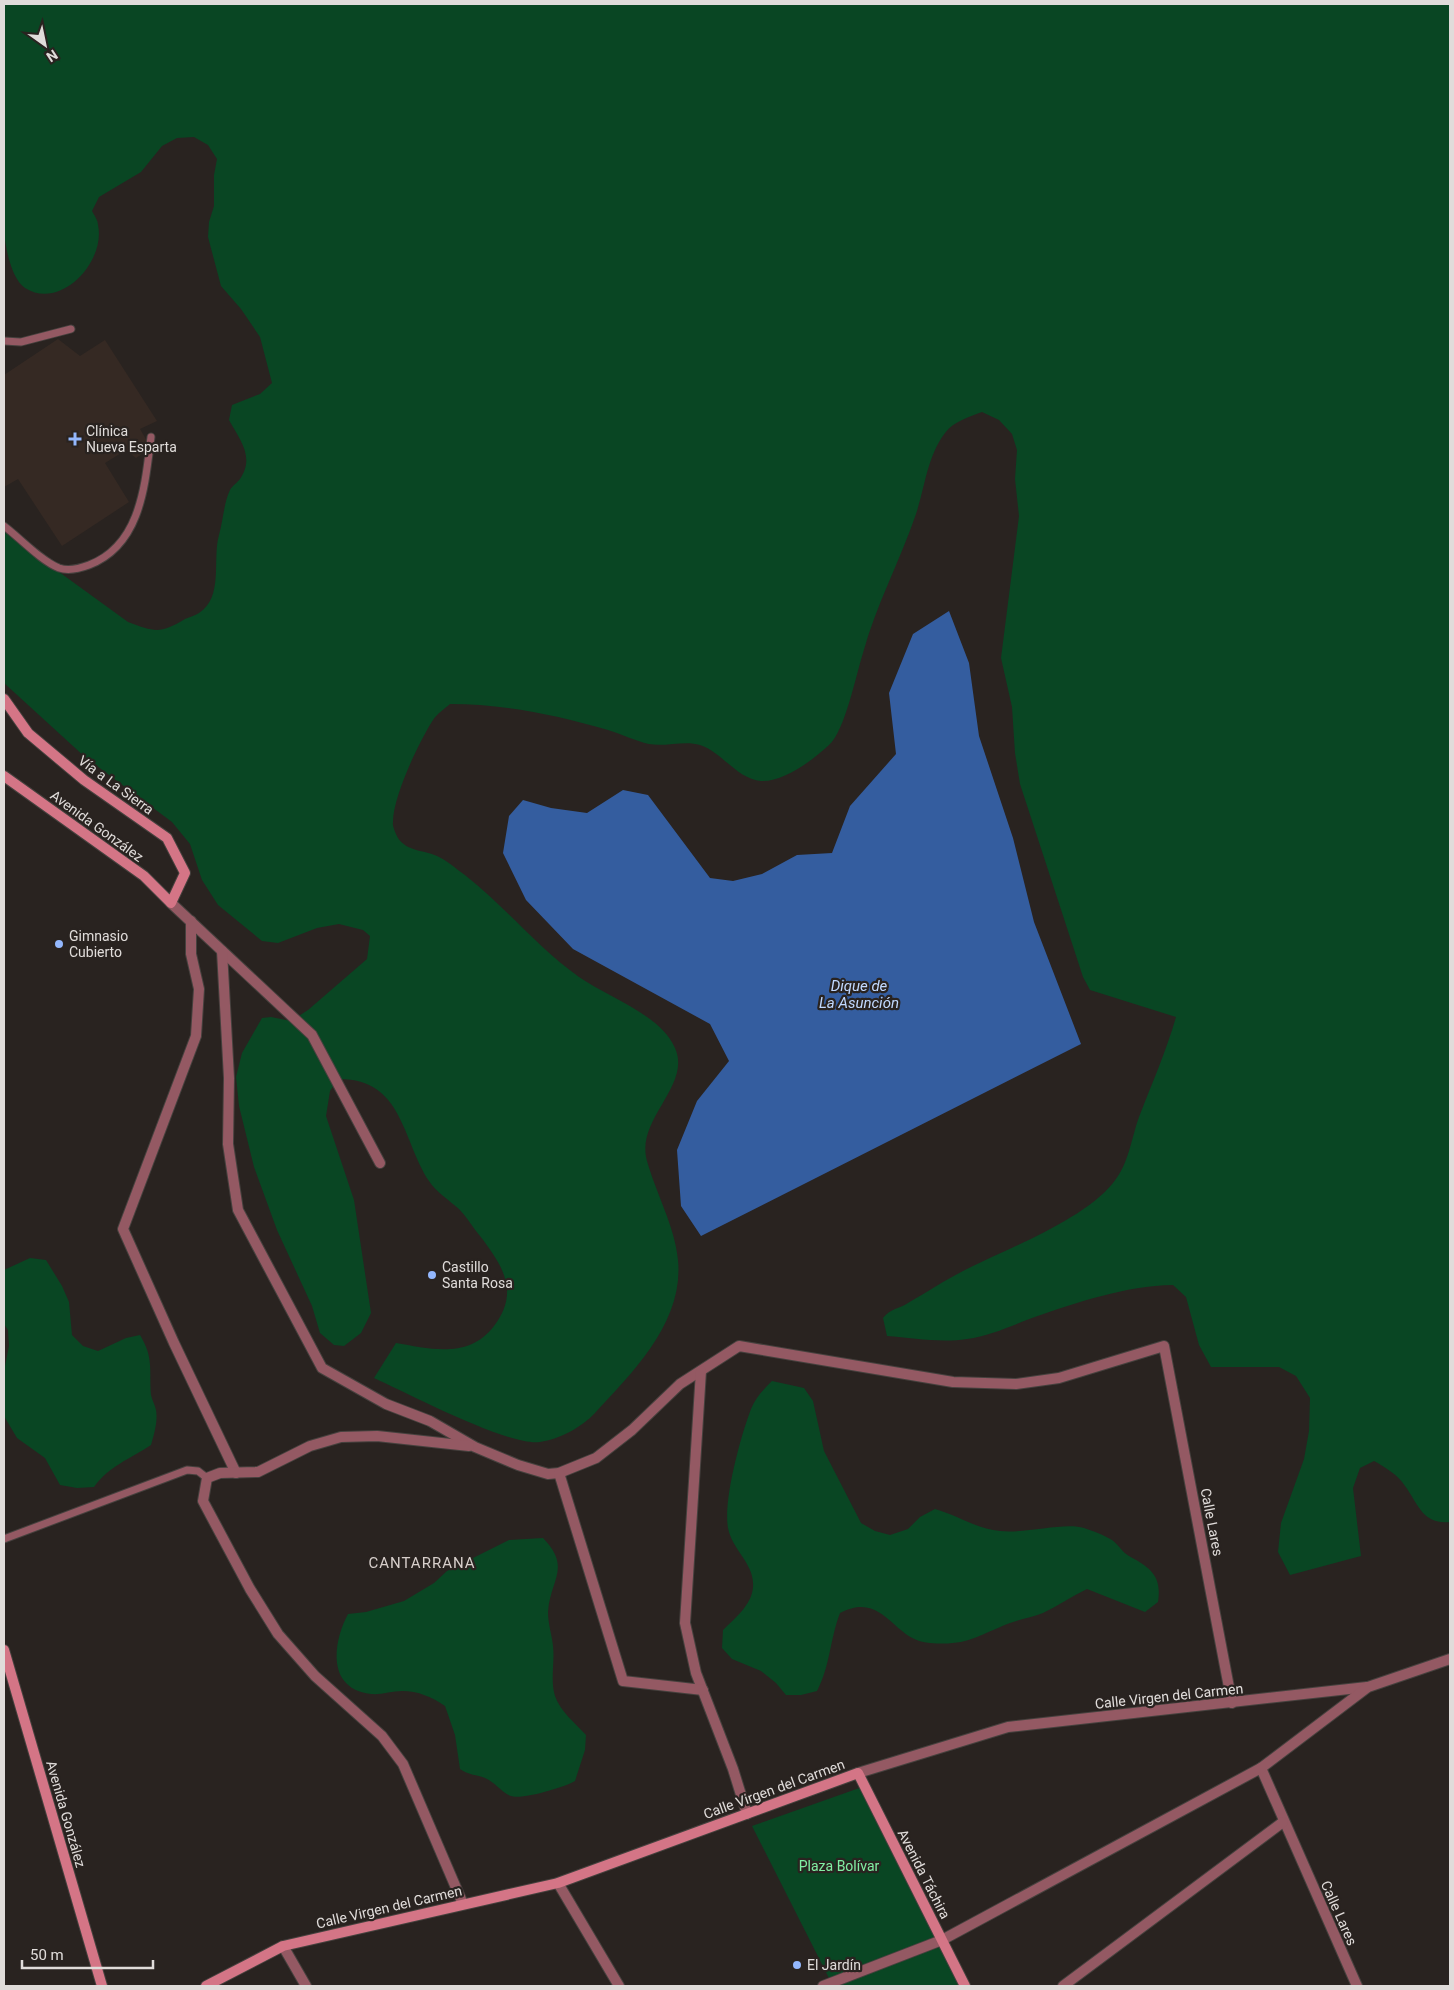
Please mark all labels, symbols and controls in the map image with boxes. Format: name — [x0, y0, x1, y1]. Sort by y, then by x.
north arrow — [20, 20, 70, 70]
text: N — [44, 46, 61, 65]
place label: Clínica Nueva Esparta — [86, 423, 177, 455]
marker: Clínica Nueva Esparta — [68, 432, 82, 446]
street label: Vía a La Sierra — [75, 752, 157, 818]
street label: Avenida González — [48, 787, 146, 865]
place label: Gimnasio Cubierto — [69, 928, 128, 960]
marker: Gimnasio Cubierto — [53, 938, 65, 950]
water label: Dique de La Asunción — [819, 977, 899, 1012]
place label: Castillo Santa Rosa — [442, 1259, 513, 1291]
marker: Castillo Santa Rosa — [426, 1269, 438, 1281]
street label: Calle Lares — [1198, 1487, 1226, 1557]
district label: CANTARRANA — [368, 1554, 476, 1572]
street label: Calle Virgen del Carmen — [1094, 1680, 1244, 1712]
street label: Calle Virgen del Carmen — [701, 1756, 847, 1822]
street label: Avenida González — [43, 1759, 89, 1869]
street label: Avenida Táchira — [895, 1826, 953, 1922]
park label: Plaza Bolívar — [799, 1858, 880, 1874]
street label: Calle Lares — [1318, 1878, 1360, 1948]
street label: Calle Virgen del Carmen — [315, 1882, 463, 1932]
scale bar — [22, 1938, 154, 1970]
text: 50 m — [30, 1946, 64, 1964]
place label: El Jardín — [807, 1957, 861, 1973]
marker: El Jardín — [791, 1959, 803, 1971]

